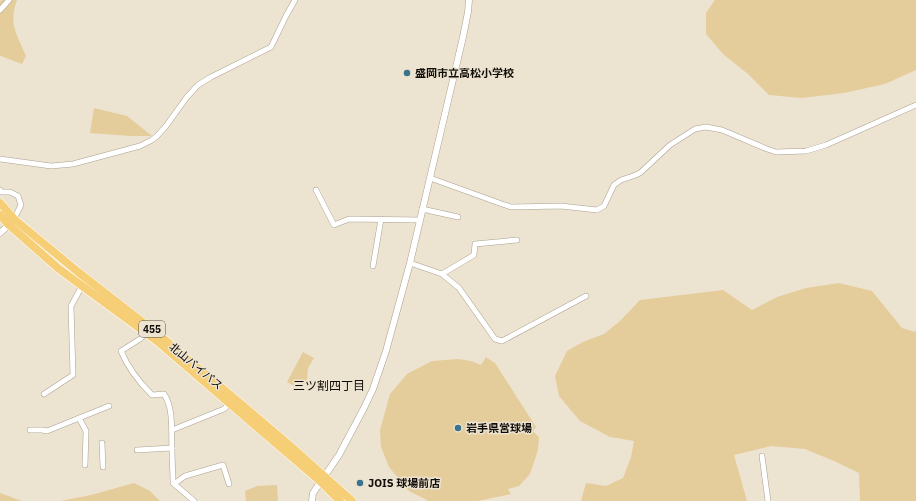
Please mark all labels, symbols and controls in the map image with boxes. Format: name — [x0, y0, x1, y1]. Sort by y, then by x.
place label: 盛岡市立高松小学校 — [415, 66, 514, 80]
marker: 盛岡市立高松小学校 — [402, 68, 412, 78]
road number: 455 — [139, 321, 165, 337]
street label: 北山バイパス — [166, 339, 226, 393]
district label: 三ツ割四丁目 — [293, 378, 365, 393]
place label: 岩手県営球場 — [466, 421, 532, 435]
marker: 岩手県営球場 — [453, 423, 463, 433]
place label: JOIS 球場前店 — [368, 476, 440, 490]
marker: JOIS 球場前店 — [355, 478, 365, 488]

